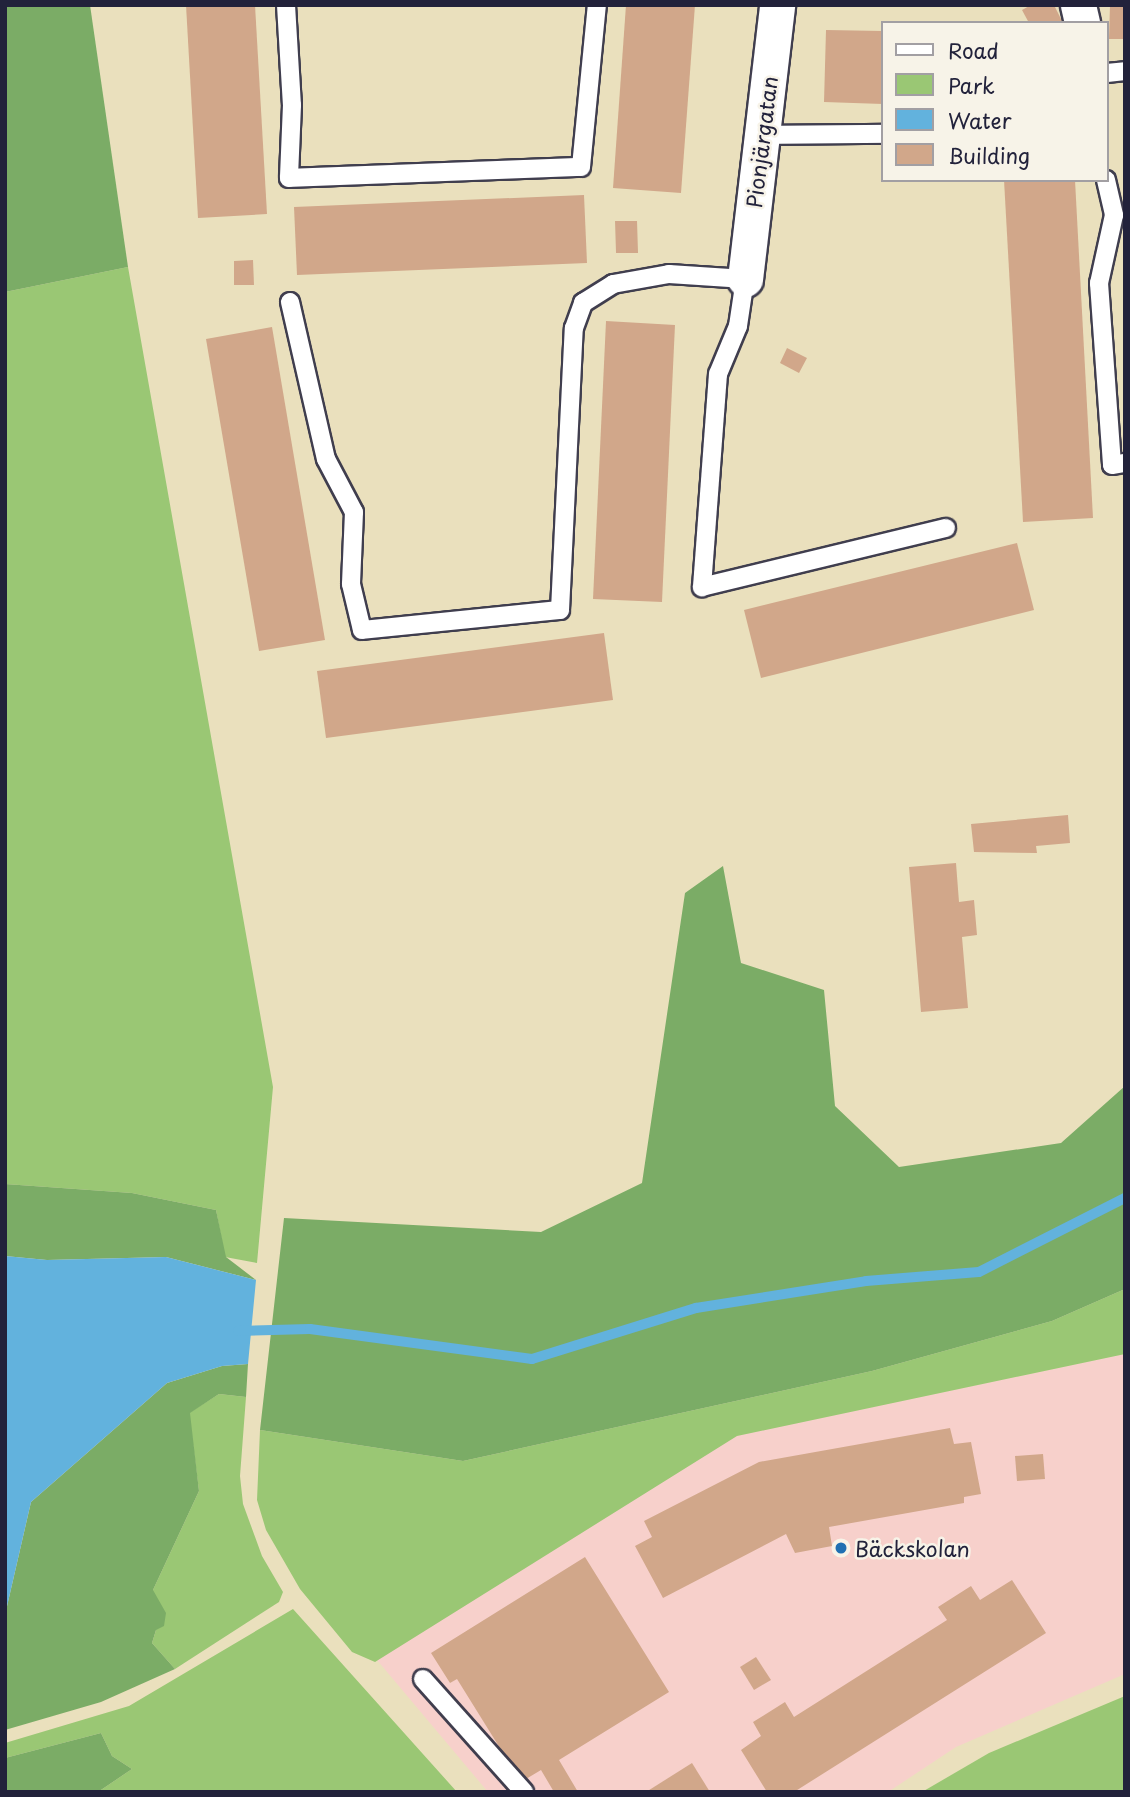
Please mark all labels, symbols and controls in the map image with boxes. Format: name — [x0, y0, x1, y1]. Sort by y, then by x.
legend — [881, 21, 1109, 182]
text: Road — [948, 34, 999, 66]
text: Park — [948, 69, 995, 101]
street label: Pionjärgatan — [740, 75, 782, 209]
text: Water — [948, 104, 1011, 136]
text: Building — [948, 139, 1030, 171]
place label: Bäckskolan — [855, 1535, 970, 1561]
marker: Bäckskolan — [833, 1540, 849, 1556]

